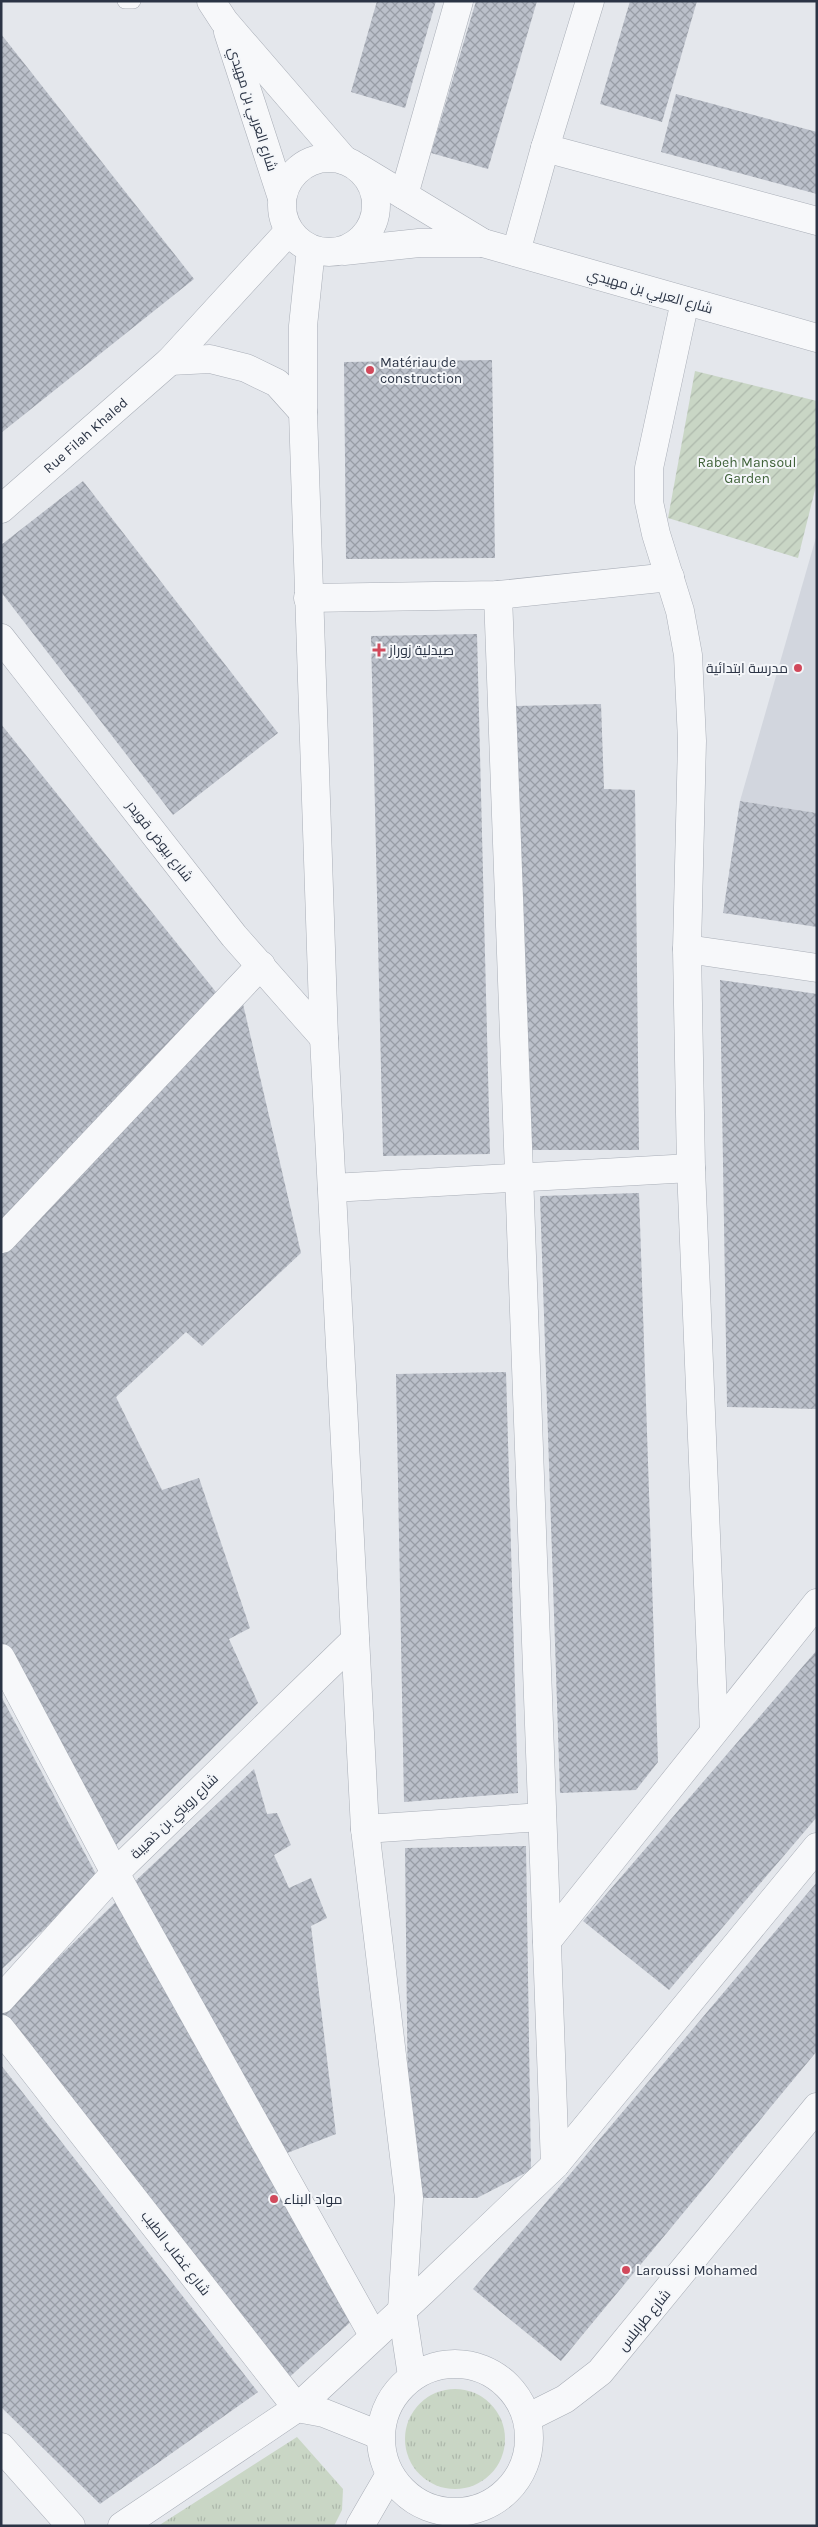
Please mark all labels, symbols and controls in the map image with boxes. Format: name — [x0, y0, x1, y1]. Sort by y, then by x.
street label: شارع العربي بن مهيدي — [222, 45, 281, 174]
street label: شارع العربي بن مهيدي — [584, 265, 715, 320]
place label: Matériau de construction — [380, 354, 462, 387]
marker: Matériau de construction — [364, 364, 376, 376]
street label: Rue Filah Khaled — [40, 394, 131, 477]
park label: Rabeh Mansoul Garden — [698, 454, 796, 487]
place label: صيدلية زوراز — [388, 642, 454, 659]
marker: صيدلية زوراز — [373, 644, 385, 656]
place label: مدرسة ابتدائية — [706, 660, 788, 677]
marker: مدرسة ابتدائية — [792, 662, 804, 674]
street label: شارع بيوض قويدر — [122, 797, 196, 885]
street label: شارع رويني بن ذهيبة — [127, 1770, 224, 1865]
place label: مواد البناء — [284, 2191, 343, 2208]
marker: مواد البناء — [268, 2193, 280, 2205]
street label: شارع غضاب الطيب — [137, 2208, 214, 2299]
place label: Laroussi Mohamed — [636, 2262, 758, 2279]
marker: Laroussi Mohamed — [620, 2264, 632, 2276]
street label: شارع طرابلس — [614, 2286, 674, 2355]

